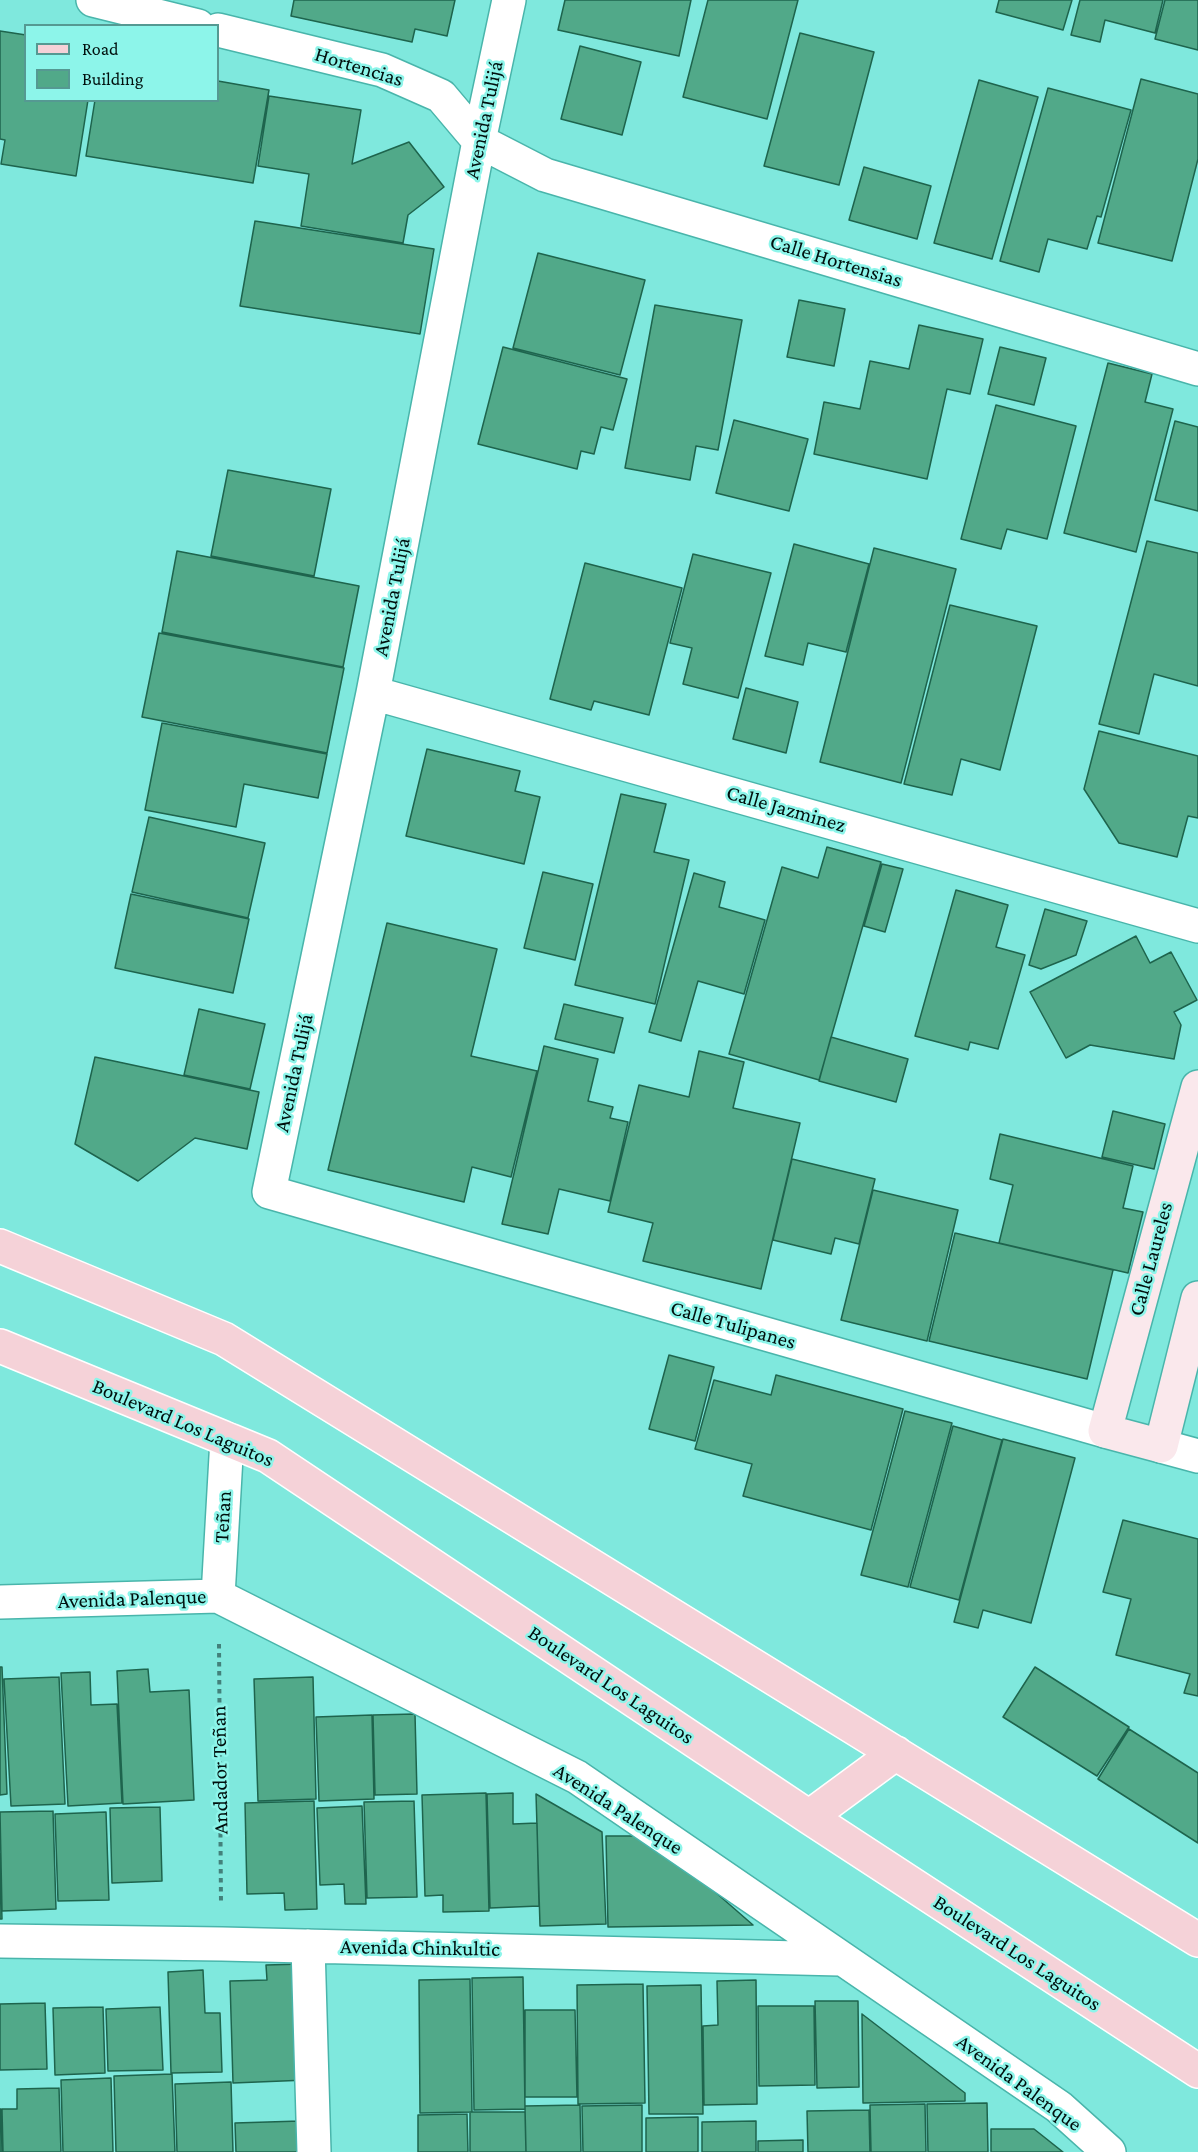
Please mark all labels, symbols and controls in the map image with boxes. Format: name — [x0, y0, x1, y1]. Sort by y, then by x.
legend — [24, 24, 219, 102]
text: Road — [82, 39, 119, 59]
street label: Hortencias — [312, 42, 406, 92]
street label: Avenida Tulijá — [459, 59, 509, 181]
text: Building — [82, 69, 143, 89]
street label: Calle Hortensias — [767, 229, 905, 293]
street label: Avenida Tulijá — [368, 536, 416, 658]
street label: Calle Jazminez — [723, 780, 849, 838]
street label: Avenida Tulijá — [269, 1012, 319, 1134]
street label: Calle Laureles — [1124, 1199, 1178, 1319]
street label: Calle Tulipanes — [667, 1295, 799, 1355]
street label: Boulevard Los Laguitos — [89, 1373, 277, 1473]
street label: Teñan — [209, 1490, 237, 1544]
street label: Avenida Palenque — [57, 1584, 207, 1614]
street label: Boulevard Los Laguitos — [523, 1620, 699, 1750]
street label: Andador Teñan — [206, 1705, 234, 1835]
street label: Avenida Palenque — [549, 1758, 687, 1860]
street label: Boulevard Los Laguitos — [929, 1889, 1105, 2017]
street label: Avenida Chinkultic — [340, 1934, 500, 1962]
street label: Avenida Palenque — [951, 2029, 1087, 2137]

